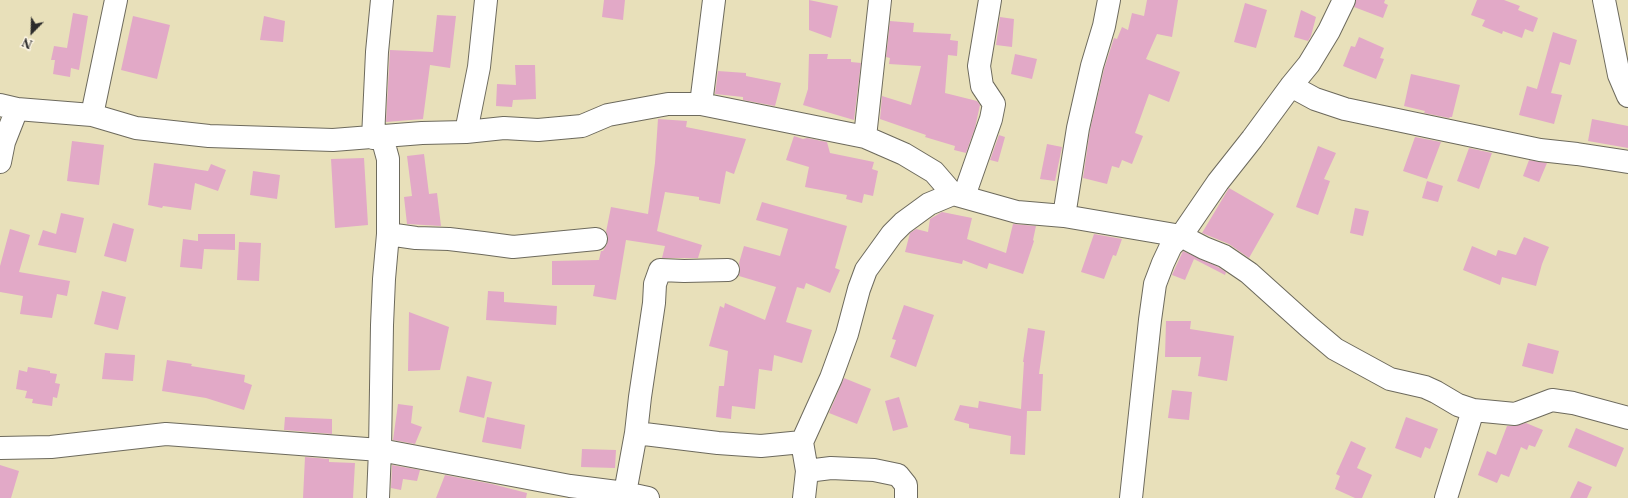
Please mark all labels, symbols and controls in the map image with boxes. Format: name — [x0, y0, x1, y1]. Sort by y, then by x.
north arrow — [12, 12, 52, 52]
text: N — [20, 35, 34, 51]

